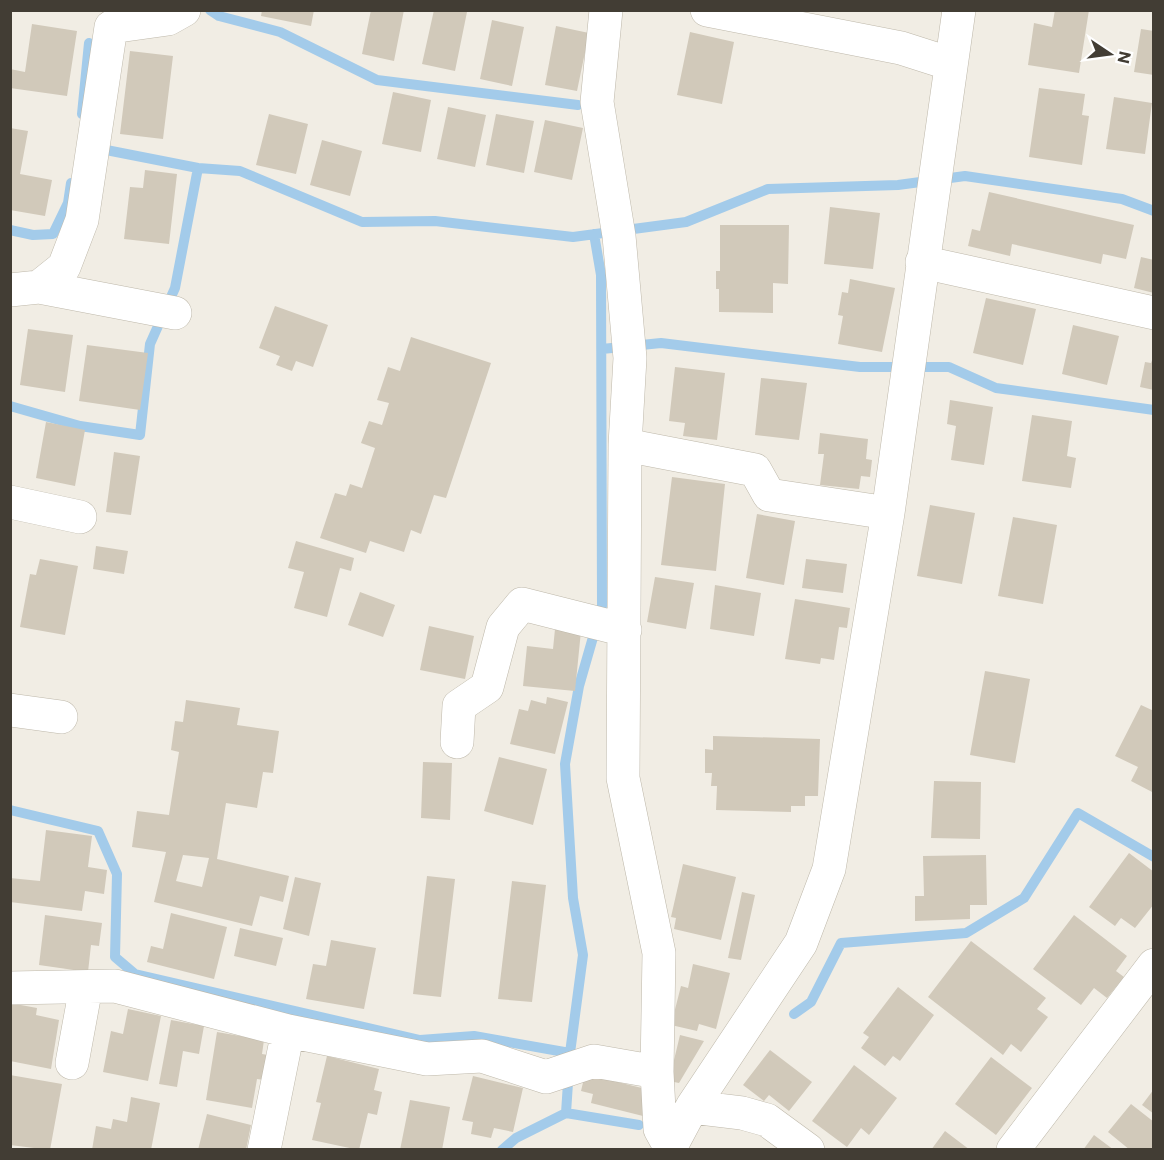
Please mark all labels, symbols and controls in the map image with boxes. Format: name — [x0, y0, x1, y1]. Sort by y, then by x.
north arrow — [1080, 24, 1140, 84]
text: N — [1114, 50, 1136, 65]

